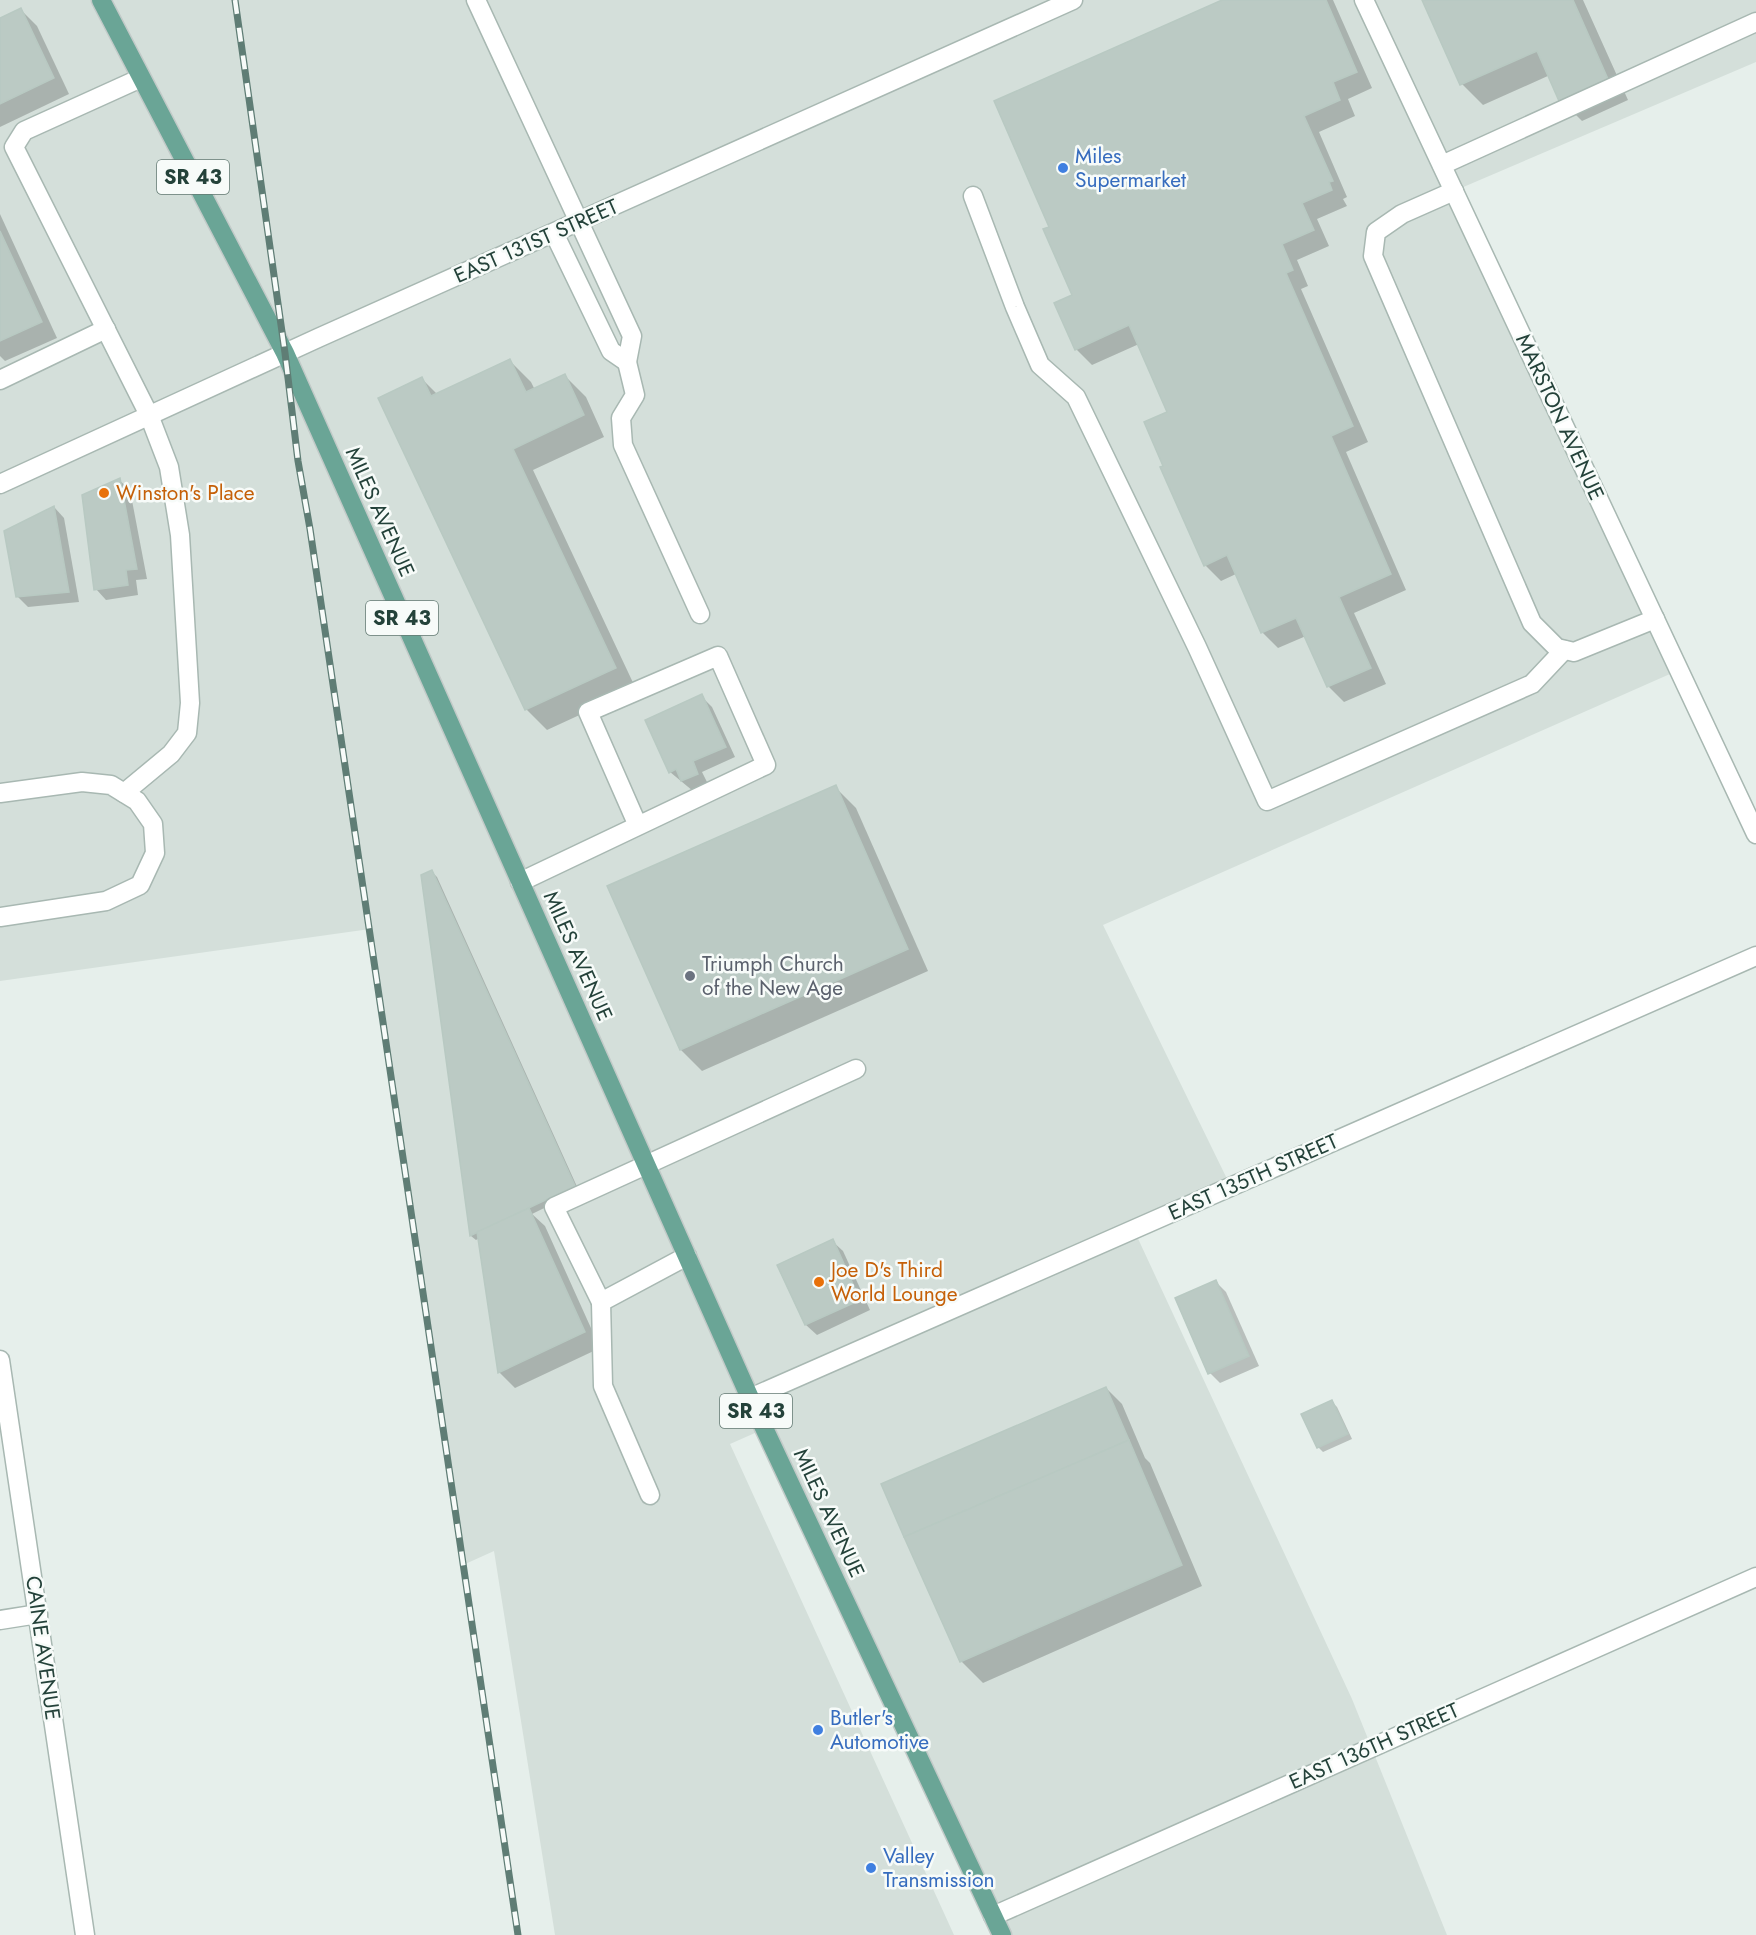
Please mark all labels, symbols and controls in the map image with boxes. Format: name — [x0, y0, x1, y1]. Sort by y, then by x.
place label: Miles Supermarket — [1075, 141, 1186, 195]
road number: SR 43 — [157, 160, 229, 194]
marker: Miles Supermarket — [1056, 161, 1070, 175]
street label: EAST 131ST STREET — [449, 191, 623, 291]
street label: MARSTON AVENUE — [1508, 329, 1612, 505]
street label: MILES AVENUE — [338, 442, 422, 582]
place label: Winston's Place — [116, 478, 255, 508]
marker: Winston's Place — [97, 486, 111, 500]
road number: SR 43 — [366, 601, 438, 635]
street label: MILES AVENUE — [536, 886, 620, 1026]
place label: Triumph Church of the New Age — [702, 949, 844, 1003]
marker: Triumph Church of the New Age — [683, 969, 697, 983]
street label: EAST 135TH STREET — [1163, 1126, 1343, 1228]
place label: Joe D's Third World Lounge — [828, 1255, 958, 1309]
marker: Joe D's Third World Lounge — [812, 1275, 826, 1289]
road number: SR 43 — [720, 1394, 792, 1428]
street label: MILES AVENUE — [786, 1444, 872, 1582]
street label: CAINE AVENUE — [18, 1574, 68, 1722]
street label: EAST 136TH STREET — [1284, 1695, 1464, 1797]
place label: Butler's Automotive — [830, 1703, 929, 1757]
marker: Butler's Automotive — [811, 1723, 825, 1737]
place label: Valley Transmission — [883, 1841, 995, 1895]
marker: Valley Transmission — [864, 1861, 878, 1875]

